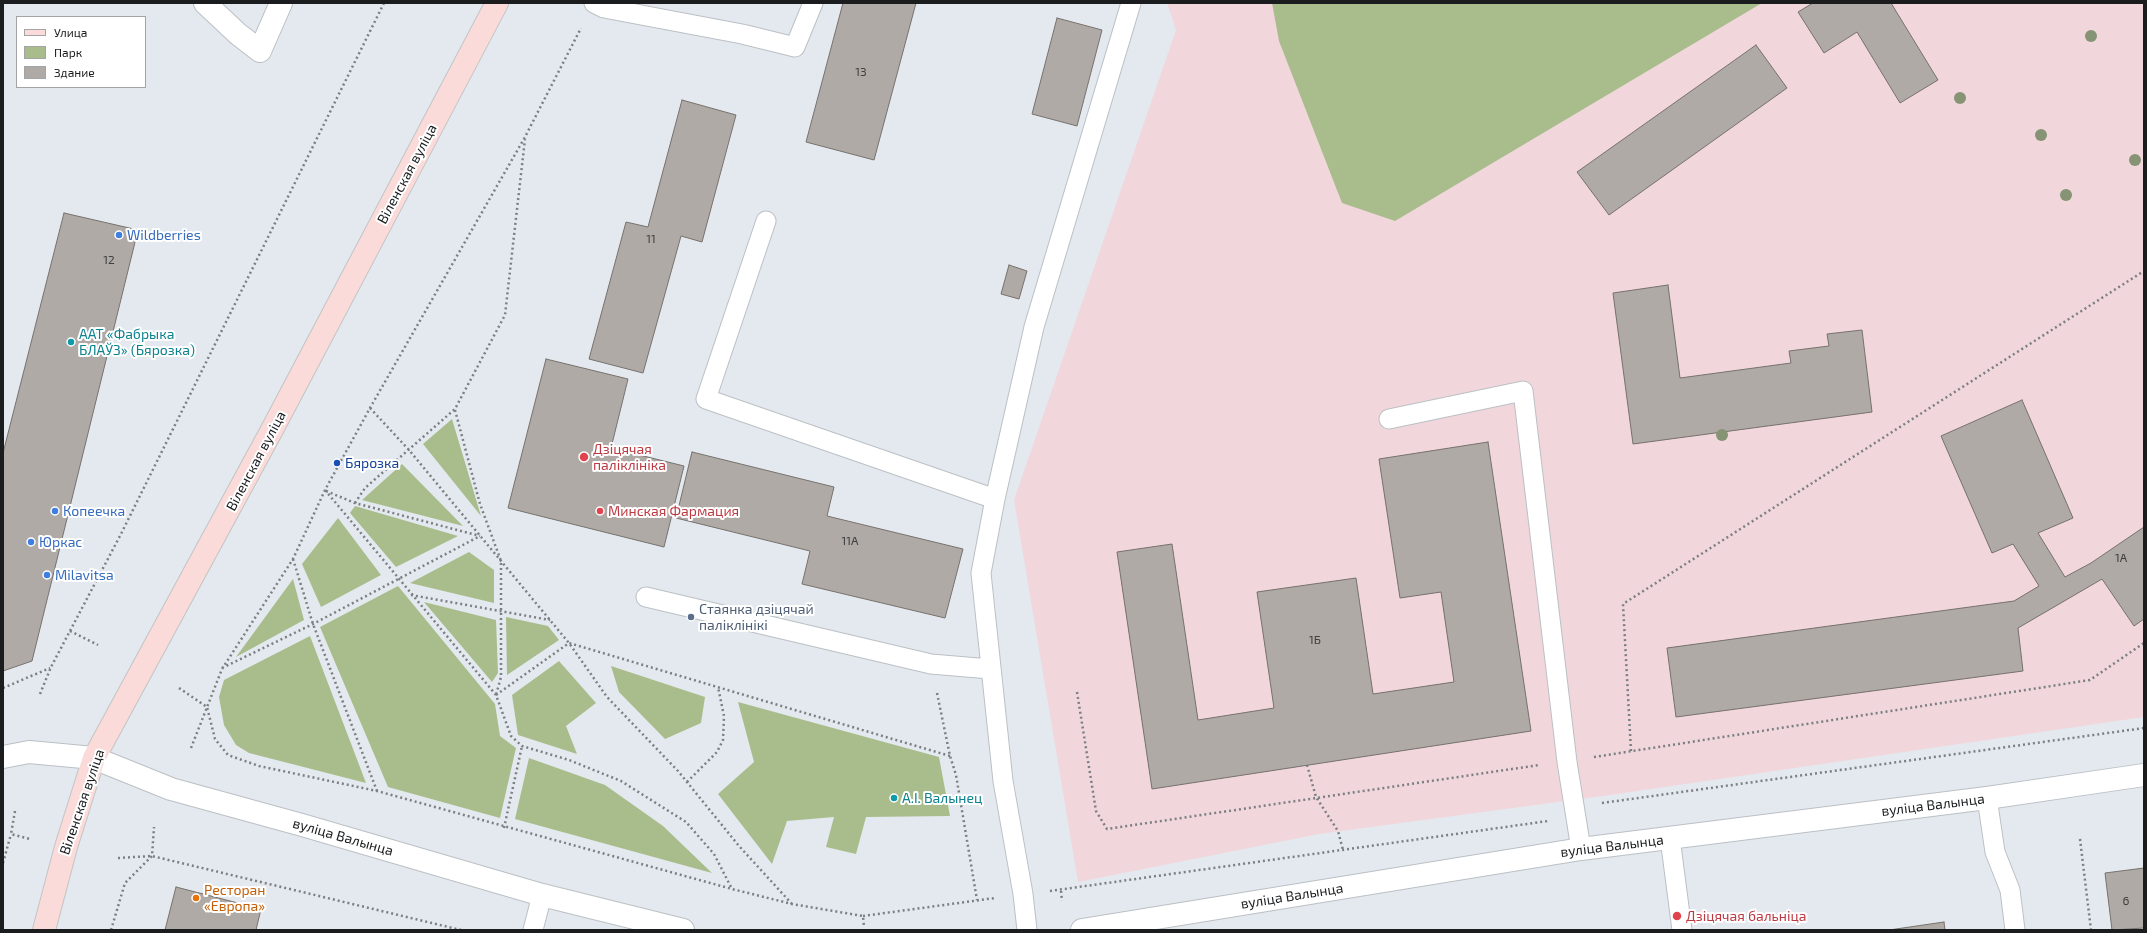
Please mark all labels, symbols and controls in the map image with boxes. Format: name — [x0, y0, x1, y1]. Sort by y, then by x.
legend — [16, 16, 146, 88]
text: Улица — [54, 25, 87, 39]
text: Парк — [54, 45, 82, 59]
text: Здание — [54, 65, 95, 79]
house number: 13 — [855, 65, 867, 79]
street label: Віленская вуліца — [374, 121, 440, 227]
place label: Wildberries — [127, 227, 201, 243]
marker: Wildberries — [114, 230, 124, 240]
house number: 11 — [646, 232, 656, 246]
house number: 12 — [103, 253, 115, 267]
place label: ААТ «Фабрыка БЛАЎЗ» (Бярозка) — [79, 326, 195, 358]
marker: ААТ «Фабрыка БЛАЎЗ» (Бярозка) — [66, 337, 76, 347]
street label: Віленская вуліца — [223, 408, 289, 514]
place label: Дзіцячая паліклініка — [593, 441, 666, 474]
marker: Дзіцячая паліклініка — [578, 451, 590, 463]
place label: Бярозка — [345, 455, 399, 471]
marker: Бярозка — [332, 458, 342, 468]
place label: Копеечка — [63, 503, 125, 519]
place label: Минская Фармация — [608, 503, 739, 519]
marker: Копеечка — [50, 506, 60, 516]
marker: Минская Фармация — [595, 506, 605, 516]
place label: Юркас — [39, 534, 82, 550]
house number: 11А — [841, 534, 859, 548]
marker: Юркас — [26, 537, 36, 547]
house number: 1А — [2115, 551, 2127, 565]
place label: Milavitsa — [55, 567, 114, 583]
marker: Milavitsa — [42, 570, 52, 580]
place label: Стаянка дзіцячай паліклінікі — [699, 601, 814, 634]
marker: Стаянка дзіцячай паліклінікі — [686, 612, 696, 622]
house number: 1Б — [1309, 633, 1321, 647]
street label: Віленская вуліца — [56, 747, 108, 857]
place label: А.І. Валынец — [902, 790, 982, 806]
street label: вуліца Валынца — [1880, 790, 1986, 820]
marker: А.І. Валынец — [889, 793, 899, 803]
street label: вуліца Валынца — [291, 815, 395, 859]
street label: вуліца Валынца — [1559, 831, 1665, 861]
street label: вуліца Валынца — [1239, 880, 1345, 912]
place label: Ресторан «Европа» — [204, 882, 265, 914]
marker: Ресторан «Европа» — [191, 893, 201, 903]
house number: 6 — [2123, 894, 2129, 908]
place label: Дзіцячая бальніца — [1686, 908, 1807, 924]
marker: Дзіцячая бальніца — [1671, 910, 1683, 922]

